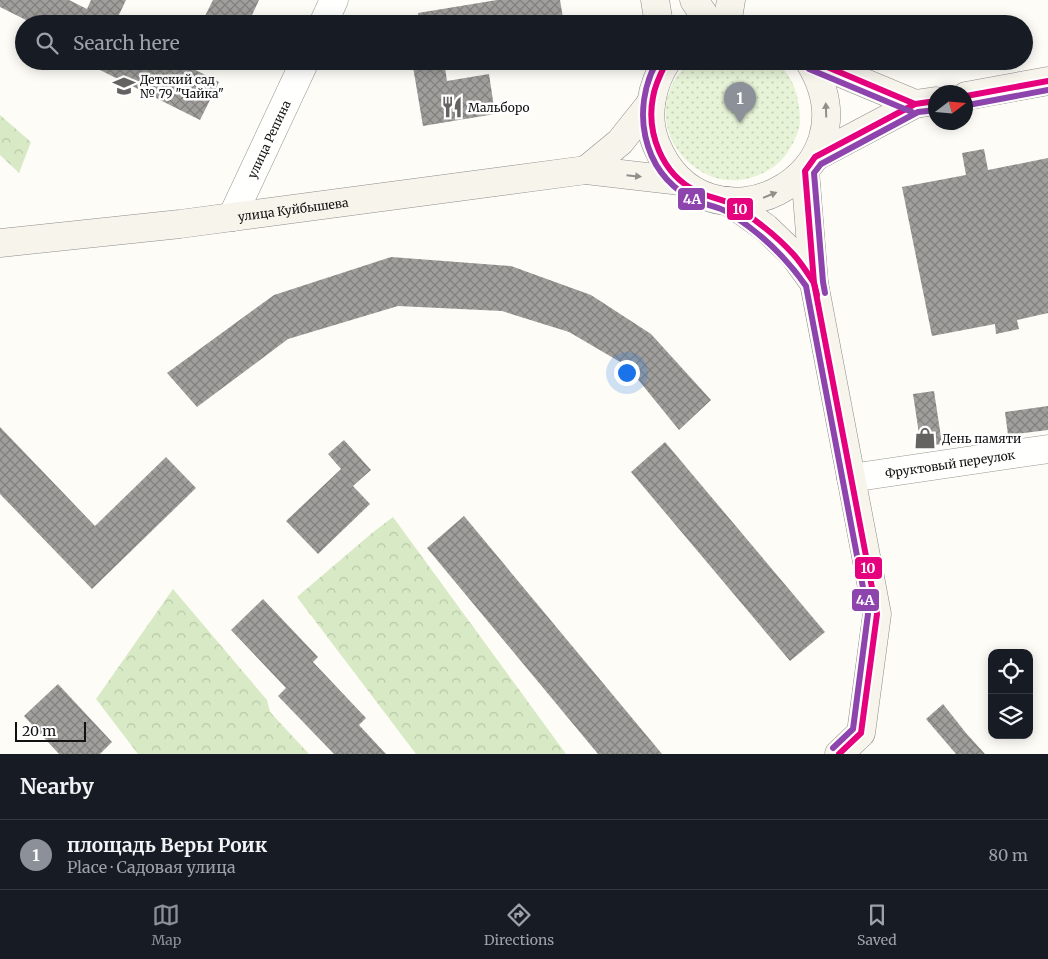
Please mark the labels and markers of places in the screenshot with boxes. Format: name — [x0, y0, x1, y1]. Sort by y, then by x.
place label: Детский сад № 79 "Чайка" — [140, 72, 224, 101]
school or university icon: Детский сад № 79 "Чайка" — [111, 73, 137, 99]
pin: 1 — [724, 82, 756, 123]
restaurant icon: Мальборо — [439, 94, 465, 120]
place label: Мальборо — [468, 100, 530, 115]
shop icon: День памяти — [912, 425, 938, 451]
place label: День памяти — [942, 431, 1021, 446]

